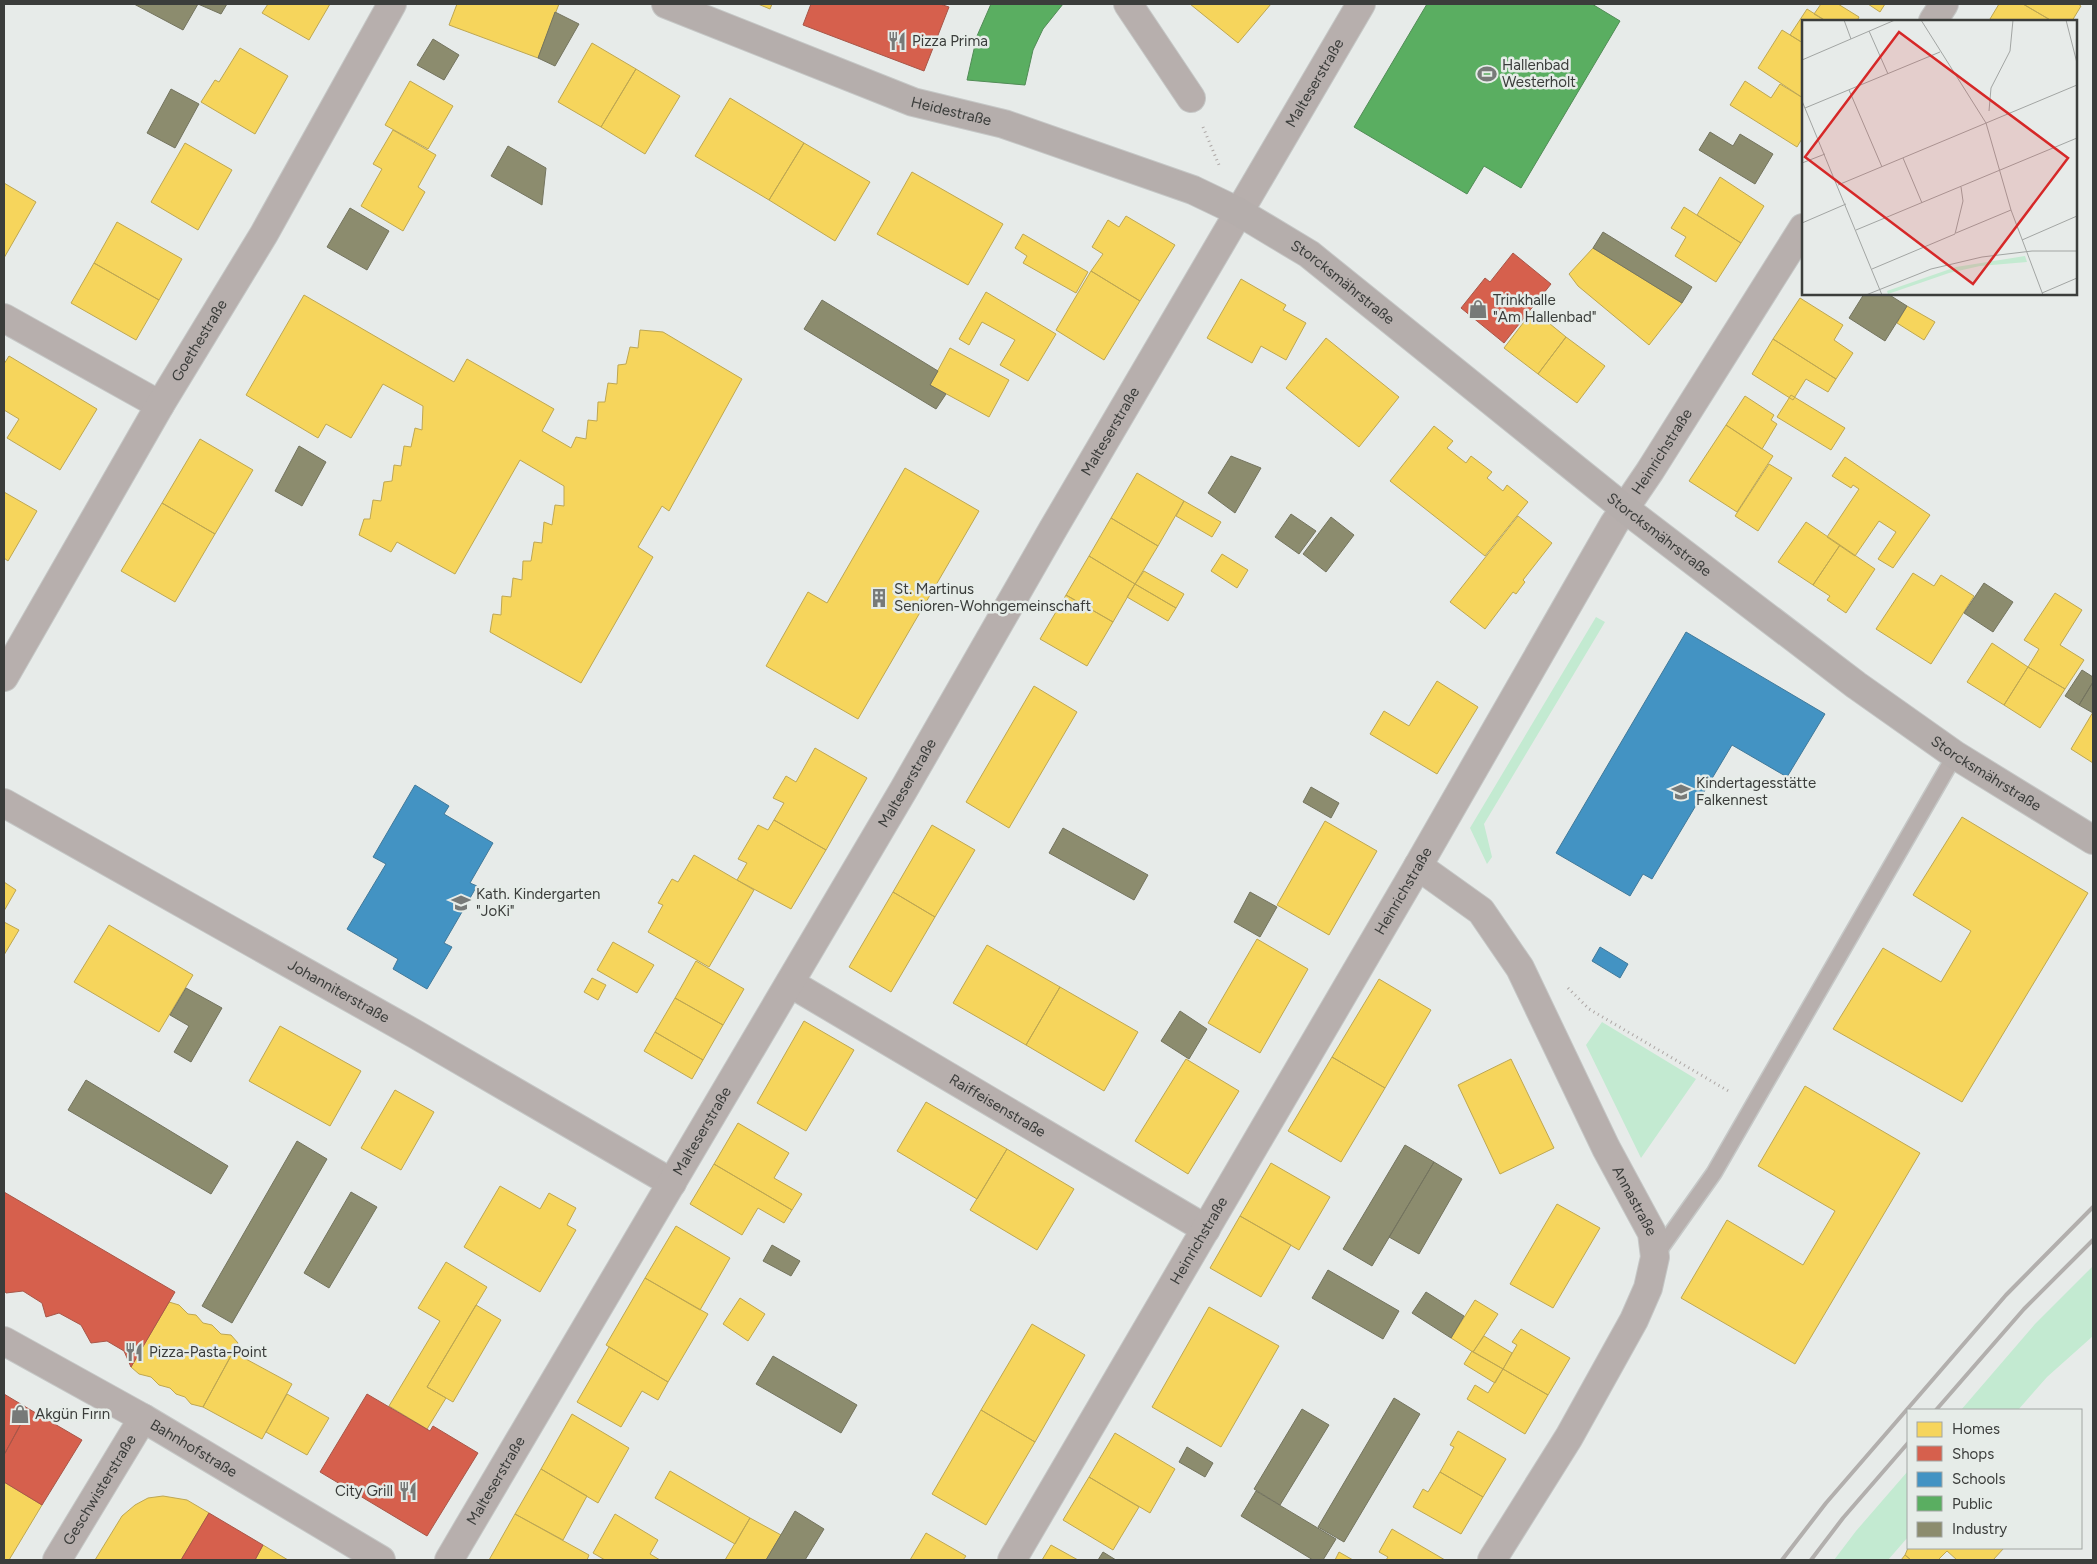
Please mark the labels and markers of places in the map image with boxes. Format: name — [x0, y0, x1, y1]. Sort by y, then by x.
restaurant icon: Pizza Prima — [886, 30, 908, 52]
place label: Pizza Prima — [912, 32, 988, 50]
place label: Hallenbad Westerholt — [1502, 56, 1576, 91]
sports icon: Hallenbad Westerholt — [1476, 63, 1498, 85]
place label: Trinkhalle "Am Hallenbad" — [1493, 291, 1597, 326]
shop icon: Trinkhalle "Am Hallenbad" — [1467, 298, 1489, 320]
place label: St. Martinus Senioren-Wohngemeinschaft — [894, 580, 1092, 615]
building icon: St. Martinus Senioren-Wohngemeinschaft — [868, 587, 890, 609]
place label: Kindertagesstätte Falkennest — [1696, 774, 1816, 809]
school or university icon: Kindertagesstätte Falkennest — [1670, 781, 1692, 803]
place label: Kath. Kindergarten "JoKi" — [476, 885, 600, 920]
school or university icon: Kath. Kindergarten "JoKi" — [450, 892, 472, 914]
restaurant icon: Pizza-Pasta-Point — [123, 1341, 145, 1363]
place label: Pizza-Pasta-Point — [149, 1343, 268, 1361]
shop icon: Akgün Fırın — [9, 1403, 31, 1425]
place label: Akgün Fırın — [35, 1405, 110, 1423]
restaurant icon: City Grill — [397, 1480, 419, 1502]
place label: City Grill — [335, 1482, 393, 1500]

